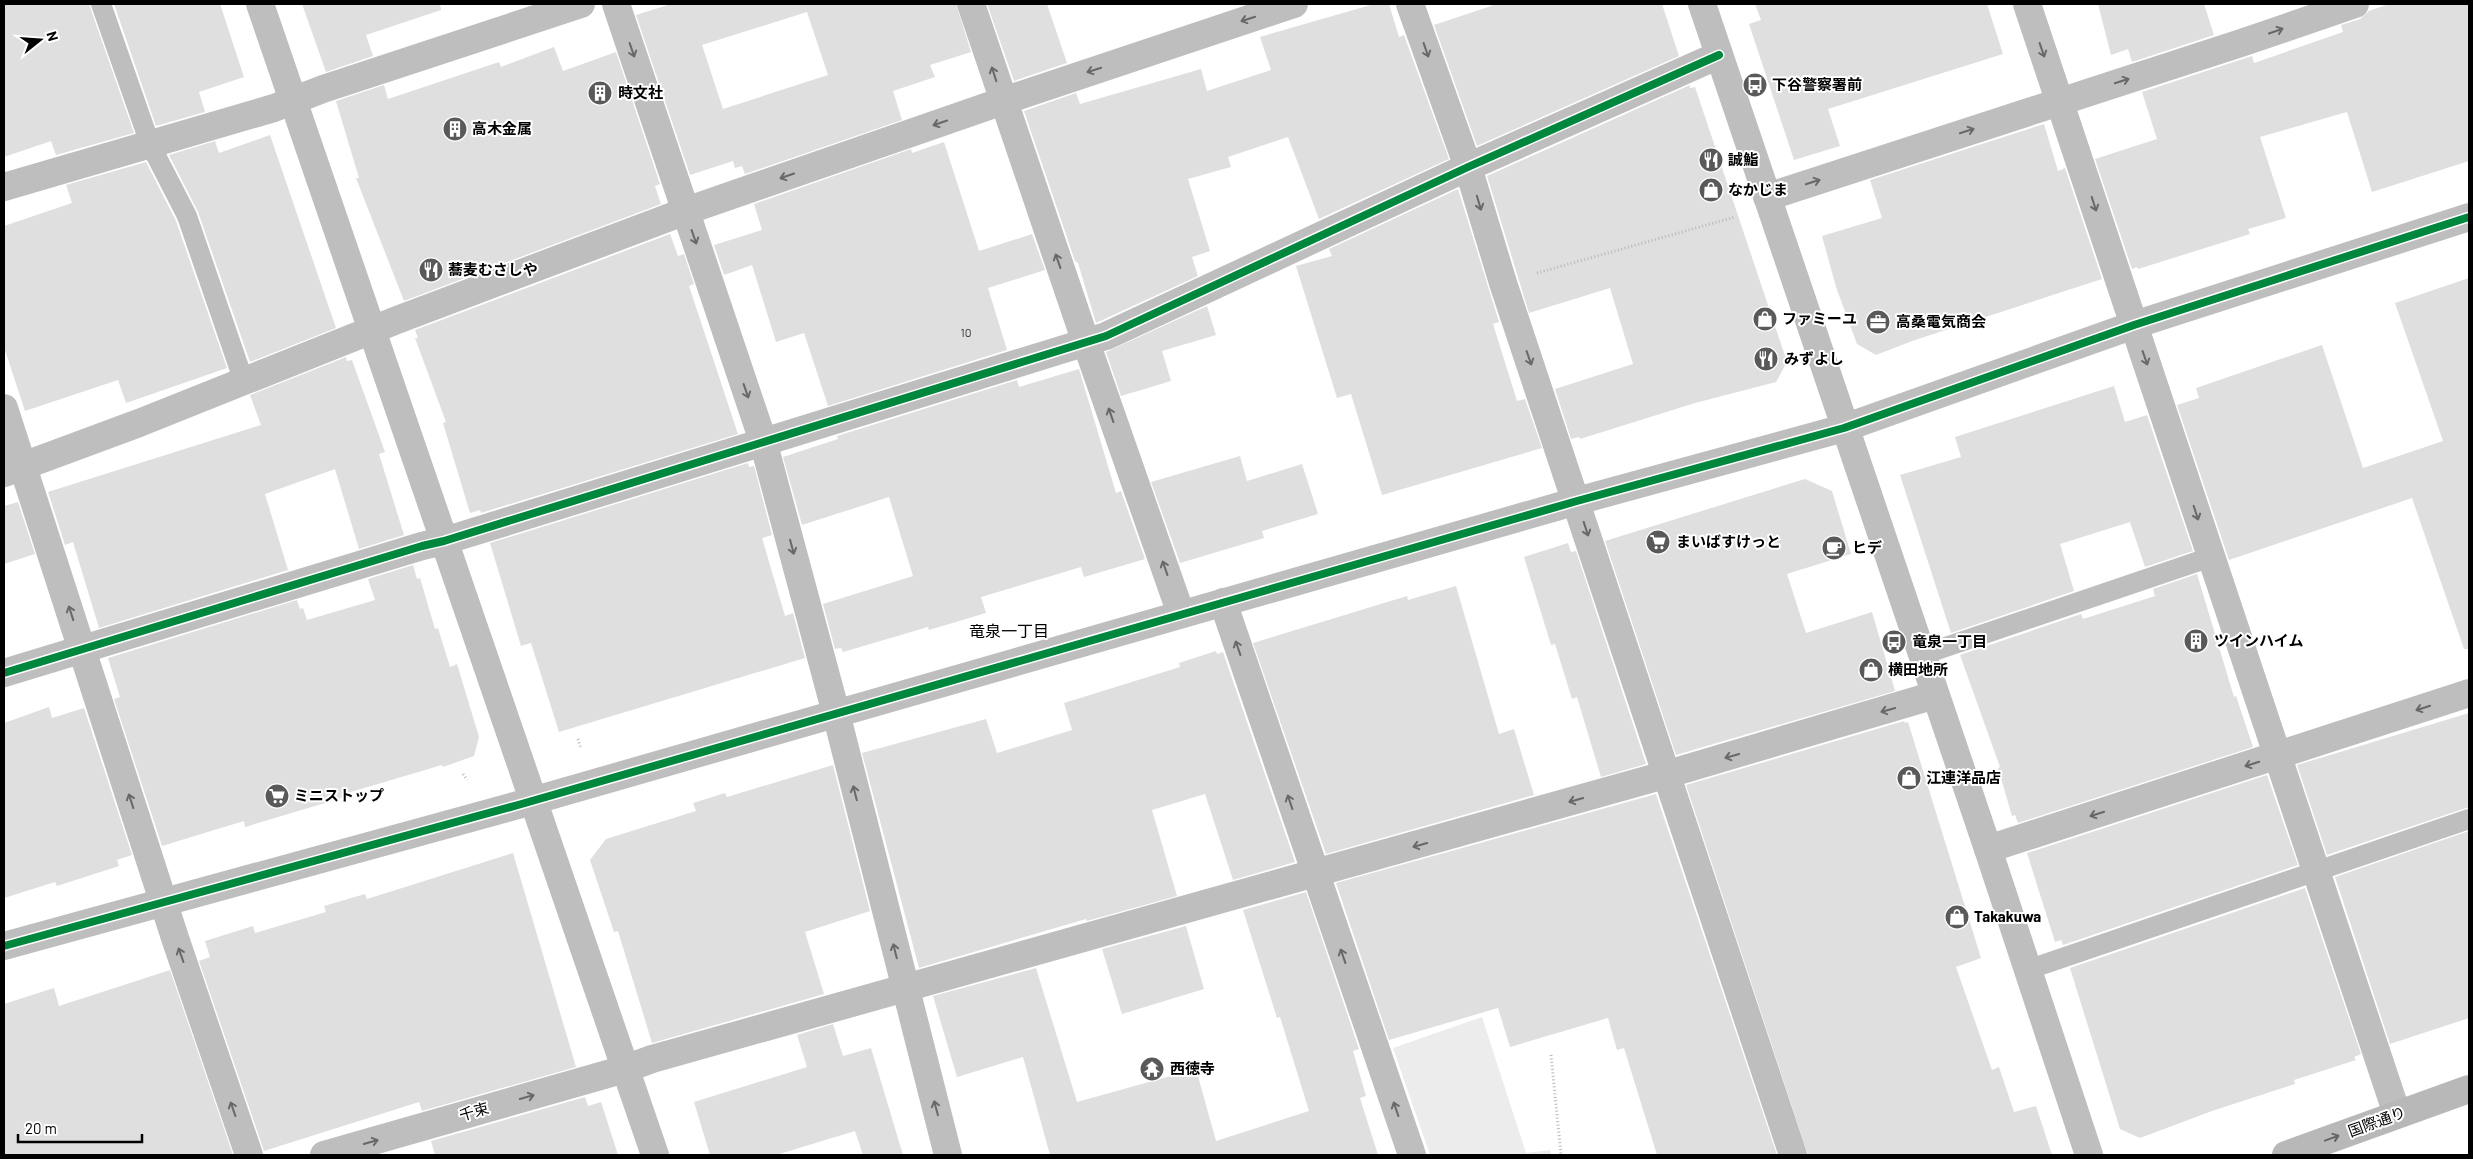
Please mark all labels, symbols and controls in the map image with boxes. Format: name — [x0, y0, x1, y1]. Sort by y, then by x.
north arrow — [15, 15, 65, 65]
one-way arrow — [1241, 15, 1256, 24]
one-way arrow — [2268, 26, 2284, 35]
text: N — [43, 29, 62, 43]
one-way arrow — [1422, 41, 1431, 57]
one-way arrow — [627, 42, 637, 58]
one-way arrow — [2038, 42, 2048, 58]
one-way arrow — [989, 66, 999, 82]
one-way arrow — [1086, 66, 1102, 76]
bus stop icon: 下谷警察署前 — [1742, 72, 1768, 98]
place label: 下谷警察署前 — [1772, 75, 1862, 93]
one-way arrow — [2114, 76, 2130, 86]
building icon: 時文社 — [587, 80, 613, 106]
place label: 時文社 — [618, 83, 663, 101]
building icon: 高木金属 — [442, 116, 468, 142]
place label: 高木金属 — [472, 119, 532, 137]
one-way arrow — [933, 119, 948, 128]
one-way arrow — [1959, 126, 1975, 136]
restaurant icon: 誠鮨 — [1698, 147, 1724, 173]
place label: 誠鮨 — [1728, 150, 1759, 168]
one-way arrow — [779, 172, 795, 181]
one-way arrow — [1805, 176, 1821, 186]
shop icon: なかじま — [1698, 177, 1724, 203]
place label: なかじま — [1728, 180, 1788, 198]
one-way arrow — [1474, 195, 1484, 211]
one-way arrow — [2089, 196, 2099, 212]
one-way arrow — [690, 229, 700, 245]
one-way arrow — [1053, 254, 1062, 269]
restaurant icon: 蕎麦むさしや — [418, 257, 444, 283]
place label: 蕎麦むさしや — [448, 260, 538, 278]
shop icon: ファミーユ — [1752, 306, 1778, 332]
place label: ファミーユ — [1782, 309, 1857, 327]
office icon: 高桑電気商会 — [1865, 309, 1891, 335]
place label: 高桑電気商会 — [1896, 312, 1986, 330]
house number: 10 — [961, 325, 971, 339]
restaurant icon: みずよし — [1753, 346, 1779, 372]
place label: みずよし — [1784, 349, 1844, 367]
one-way arrow — [1524, 350, 1534, 366]
one-way arrow — [2141, 350, 2150, 366]
one-way arrow — [742, 383, 752, 399]
one-way arrow — [1106, 407, 1115, 423]
one-way arrow — [2192, 504, 2202, 520]
one-way arrow — [1582, 520, 1591, 536]
supermarket icon: まいばすけっと — [1645, 529, 1671, 555]
place label: まいばすけっと — [1676, 532, 1781, 550]
cafe icon: ヒデ — [1821, 535, 1847, 561]
place label: ヒデ — [1852, 538, 1882, 556]
one-way arrow — [787, 539, 797, 555]
one-way arrow — [1160, 561, 1169, 576]
one-way arrow — [66, 605, 75, 621]
district label: 竜泉一丁目 — [969, 621, 1049, 640]
building icon: ツインハイム — [2183, 628, 2209, 654]
bus stop icon: 竜泉一丁目 — [1881, 629, 1907, 655]
place label: ツインハイム — [2214, 631, 2303, 649]
place label: 竜泉一丁目 — [1912, 632, 1987, 650]
one-way arrow — [1233, 641, 1242, 656]
shop icon: 横田地所 — [1858, 657, 1884, 683]
place label: 横田地所 — [1888, 660, 1948, 678]
one-way arrow — [2416, 704, 2431, 713]
one-way arrow — [1881, 705, 1897, 715]
one-way arrow — [1725, 751, 1741, 761]
one-way arrow — [2244, 760, 2260, 770]
shop icon: 江連洋品店 — [1896, 765, 1922, 791]
place label: 江連洋品店 — [1926, 768, 2001, 786]
supermarket icon: ミニストップ — [264, 783, 290, 809]
place label: ミニストップ — [294, 786, 384, 804]
one-way arrow — [850, 786, 860, 802]
one-way arrow — [126, 793, 136, 809]
one-way arrow — [1285, 794, 1295, 810]
one-way arrow — [1569, 796, 1585, 806]
one-way arrow — [2090, 809, 2106, 819]
one-way arrow — [1412, 840, 1428, 850]
shop icon: Takakuwa — [1944, 904, 1970, 930]
place label: Takakuwa — [1974, 907, 2041, 925]
one-way arrow — [890, 943, 899, 959]
one-way arrow — [176, 948, 185, 964]
one-way arrow — [1338, 948, 1347, 964]
temple icon: 西徳寺 — [1139, 1056, 1165, 1082]
place label: 西徳寺 — [1170, 1059, 1215, 1077]
one-way arrow — [518, 1092, 534, 1101]
street label: 千束 — [457, 1098, 491, 1124]
one-way arrow — [228, 1101, 238, 1117]
one-way arrow — [930, 1101, 940, 1117]
one-way arrow — [1391, 1102, 1400, 1117]
street label: 国際通り — [2345, 1102, 2408, 1140]
scale bar — [18, 1112, 141, 1144]
text: 20 m — [25, 1119, 57, 1137]
one-way arrow — [2323, 1133, 2339, 1142]
one-way arrow — [362, 1136, 378, 1146]

